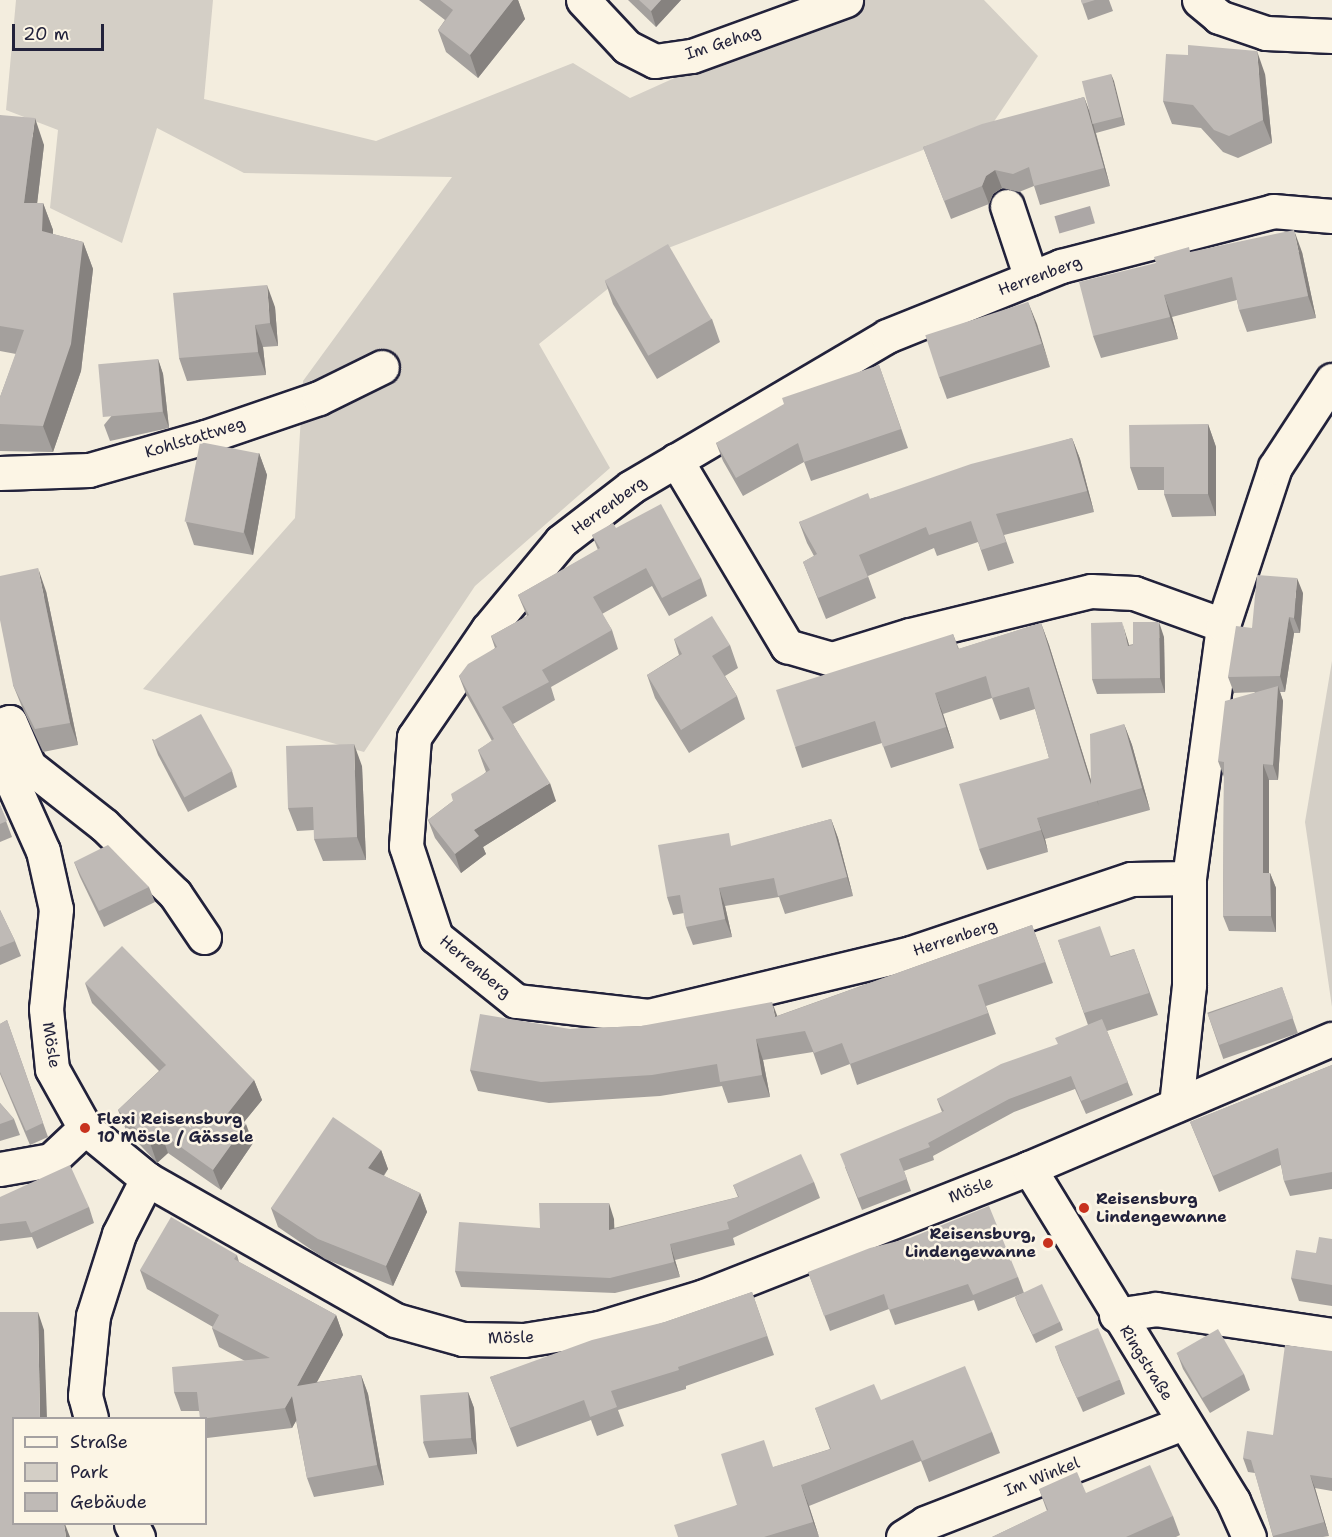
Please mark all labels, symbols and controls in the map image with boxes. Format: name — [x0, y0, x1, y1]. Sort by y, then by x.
scale bar — [15, 12, 106, 50]
text: 20 m — [23, 22, 69, 46]
street label: Im Gehag — [683, 22, 763, 64]
street label: Herrenberg — [996, 252, 1084, 300]
street label: Kohlstattweg — [143, 414, 247, 462]
street label: Herrenberg — [568, 473, 650, 539]
street label: Herrenberg — [910, 915, 1000, 961]
street label: Herrenberg — [435, 932, 515, 1002]
street label: Mösle — [38, 1021, 64, 1069]
place label: Flexi Reisensburg 10 Mösle / Gässele — [97, 1109, 254, 1147]
marker: Flexi Reisensburg 10 Mösle / Gässele — [78, 1121, 92, 1135]
street label: Mösle — [946, 1172, 996, 1208]
place label: Reisensburg Lindengewanne — [1096, 1189, 1227, 1227]
marker: Reisensburg Lindengewanne — [1077, 1201, 1091, 1215]
place label: Reisensburg, Lindengewanne — [905, 1224, 1036, 1262]
marker: Reisensburg, Lindengewanne — [1041, 1236, 1055, 1250]
street label: Ringstraße — [1115, 1322, 1177, 1404]
street label: Mösle — [488, 1328, 534, 1348]
legend — [12, 1417, 207, 1525]
text: Straße — [70, 1430, 128, 1454]
street label: Im Winkel — [1002, 1453, 1082, 1501]
text: Park — [70, 1460, 109, 1484]
text: Gebäude — [70, 1490, 147, 1514]

